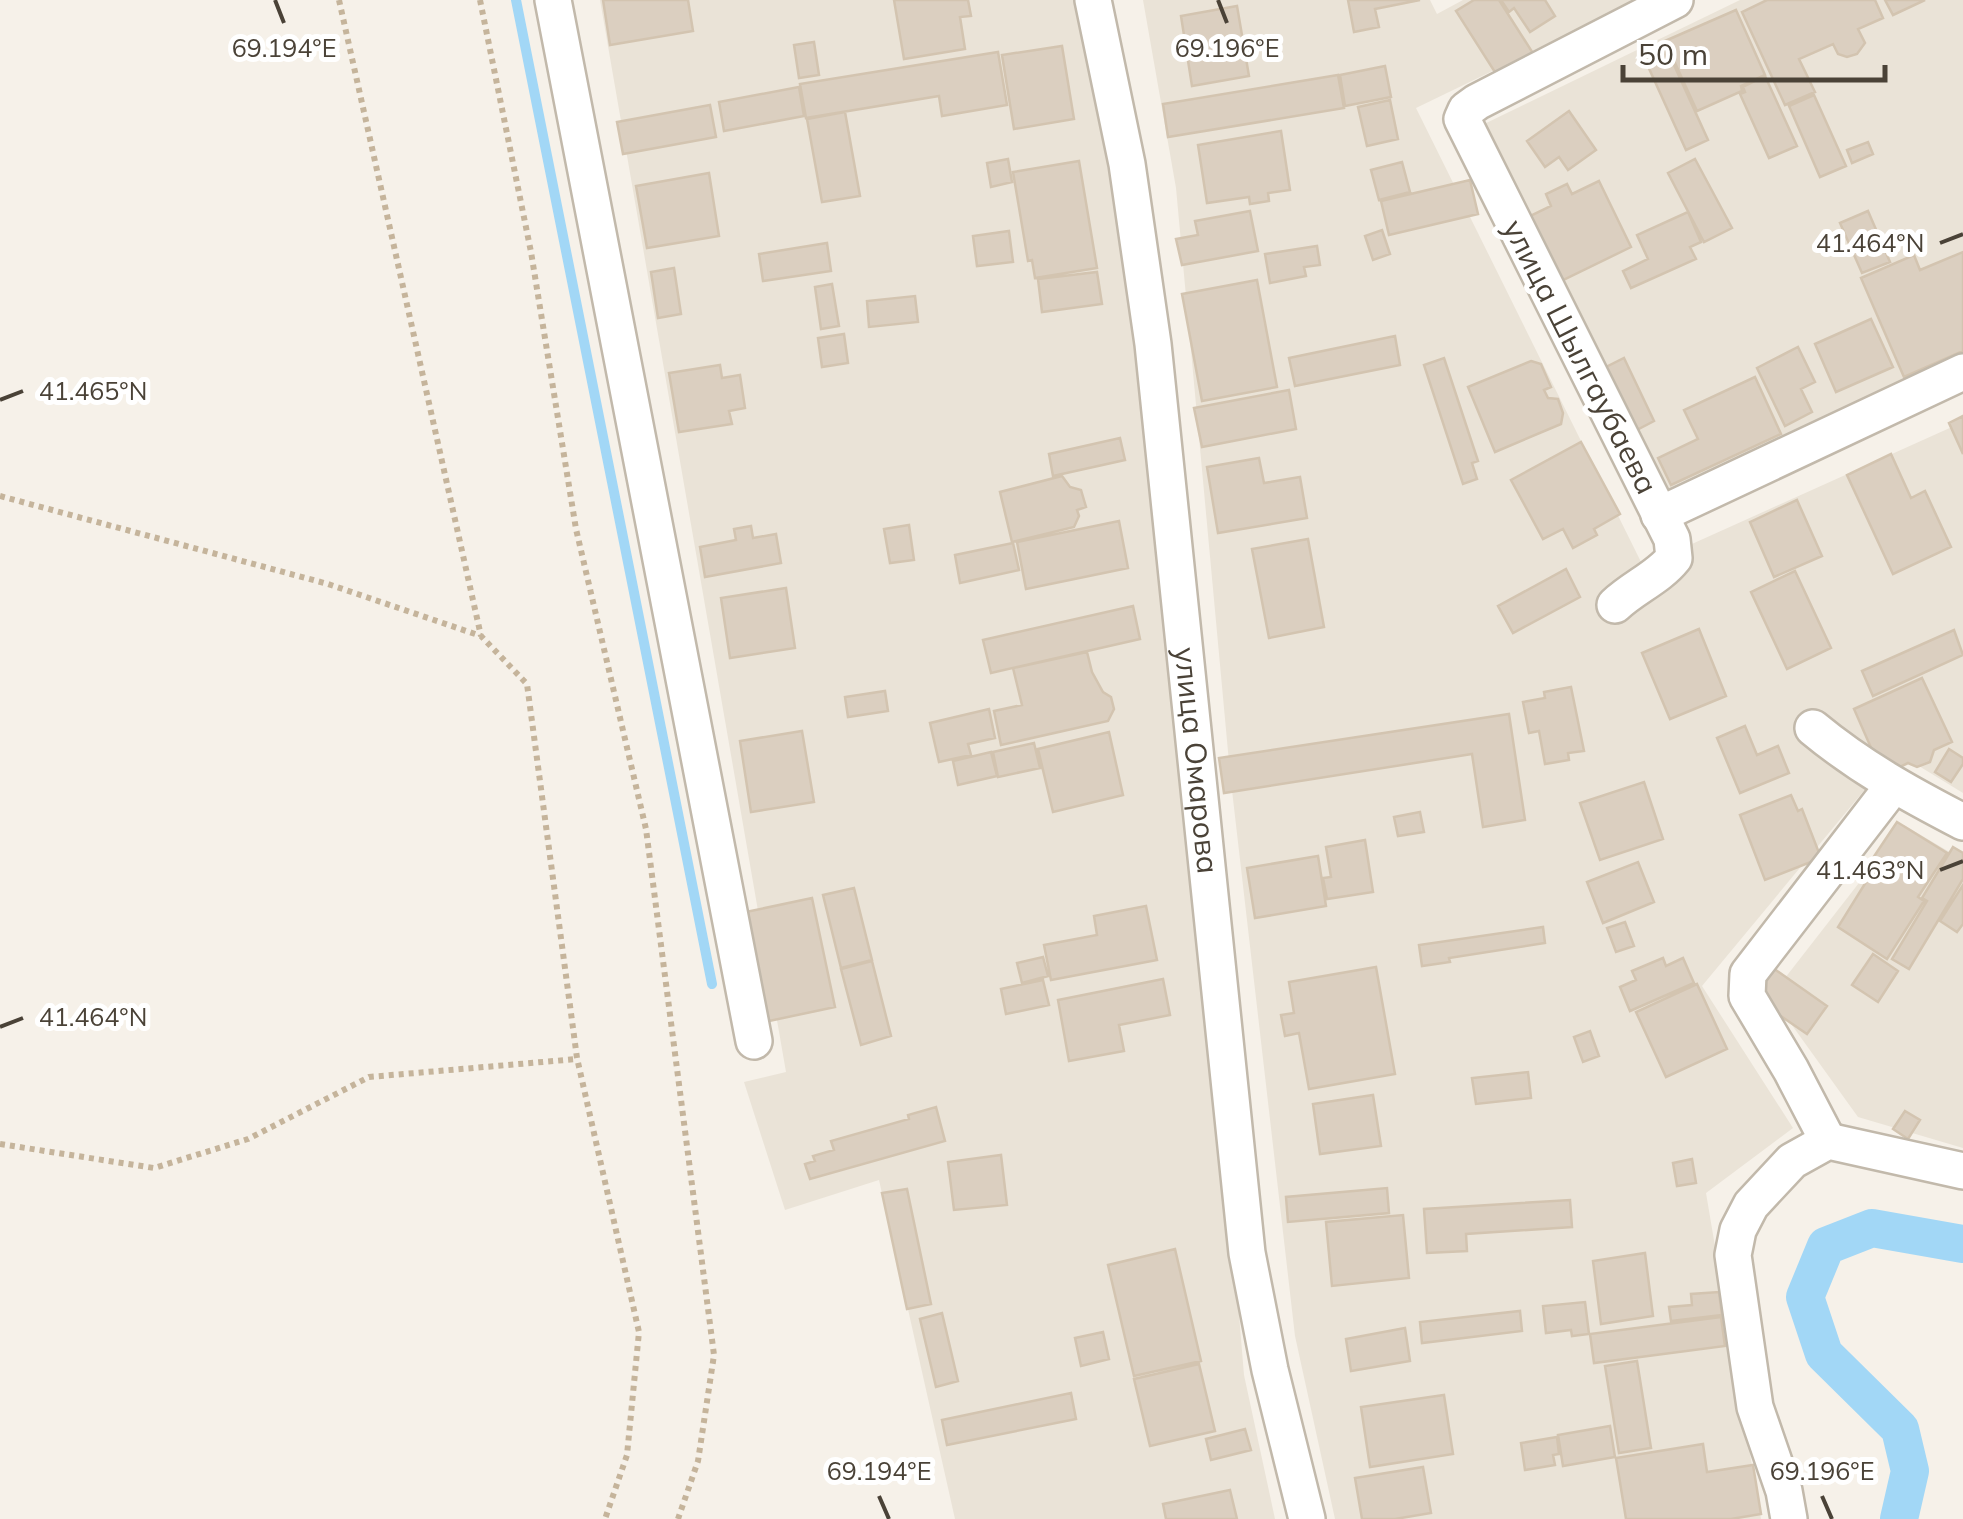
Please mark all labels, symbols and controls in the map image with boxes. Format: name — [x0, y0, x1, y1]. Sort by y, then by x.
scale bar — [1623, 20, 1886, 82]
text: 69.194°E — [232, 32, 336, 63]
text: 69.196°E — [1175, 32, 1279, 63]
text: 50 m — [1638, 35, 1708, 73]
street label: улица Шылгаубаева — [1495, 213, 1667, 500]
text: 41.464°N — [1816, 227, 1924, 258]
text: 41.465°N — [39, 375, 147, 406]
street label: улица Омарова — [1166, 645, 1228, 876]
text: 41.463°N — [1816, 854, 1924, 885]
text: 41.464°N — [39, 1001, 147, 1032]
text: 69.194°E — [827, 1455, 931, 1486]
text: 69.196°E — [1770, 1455, 1874, 1486]

